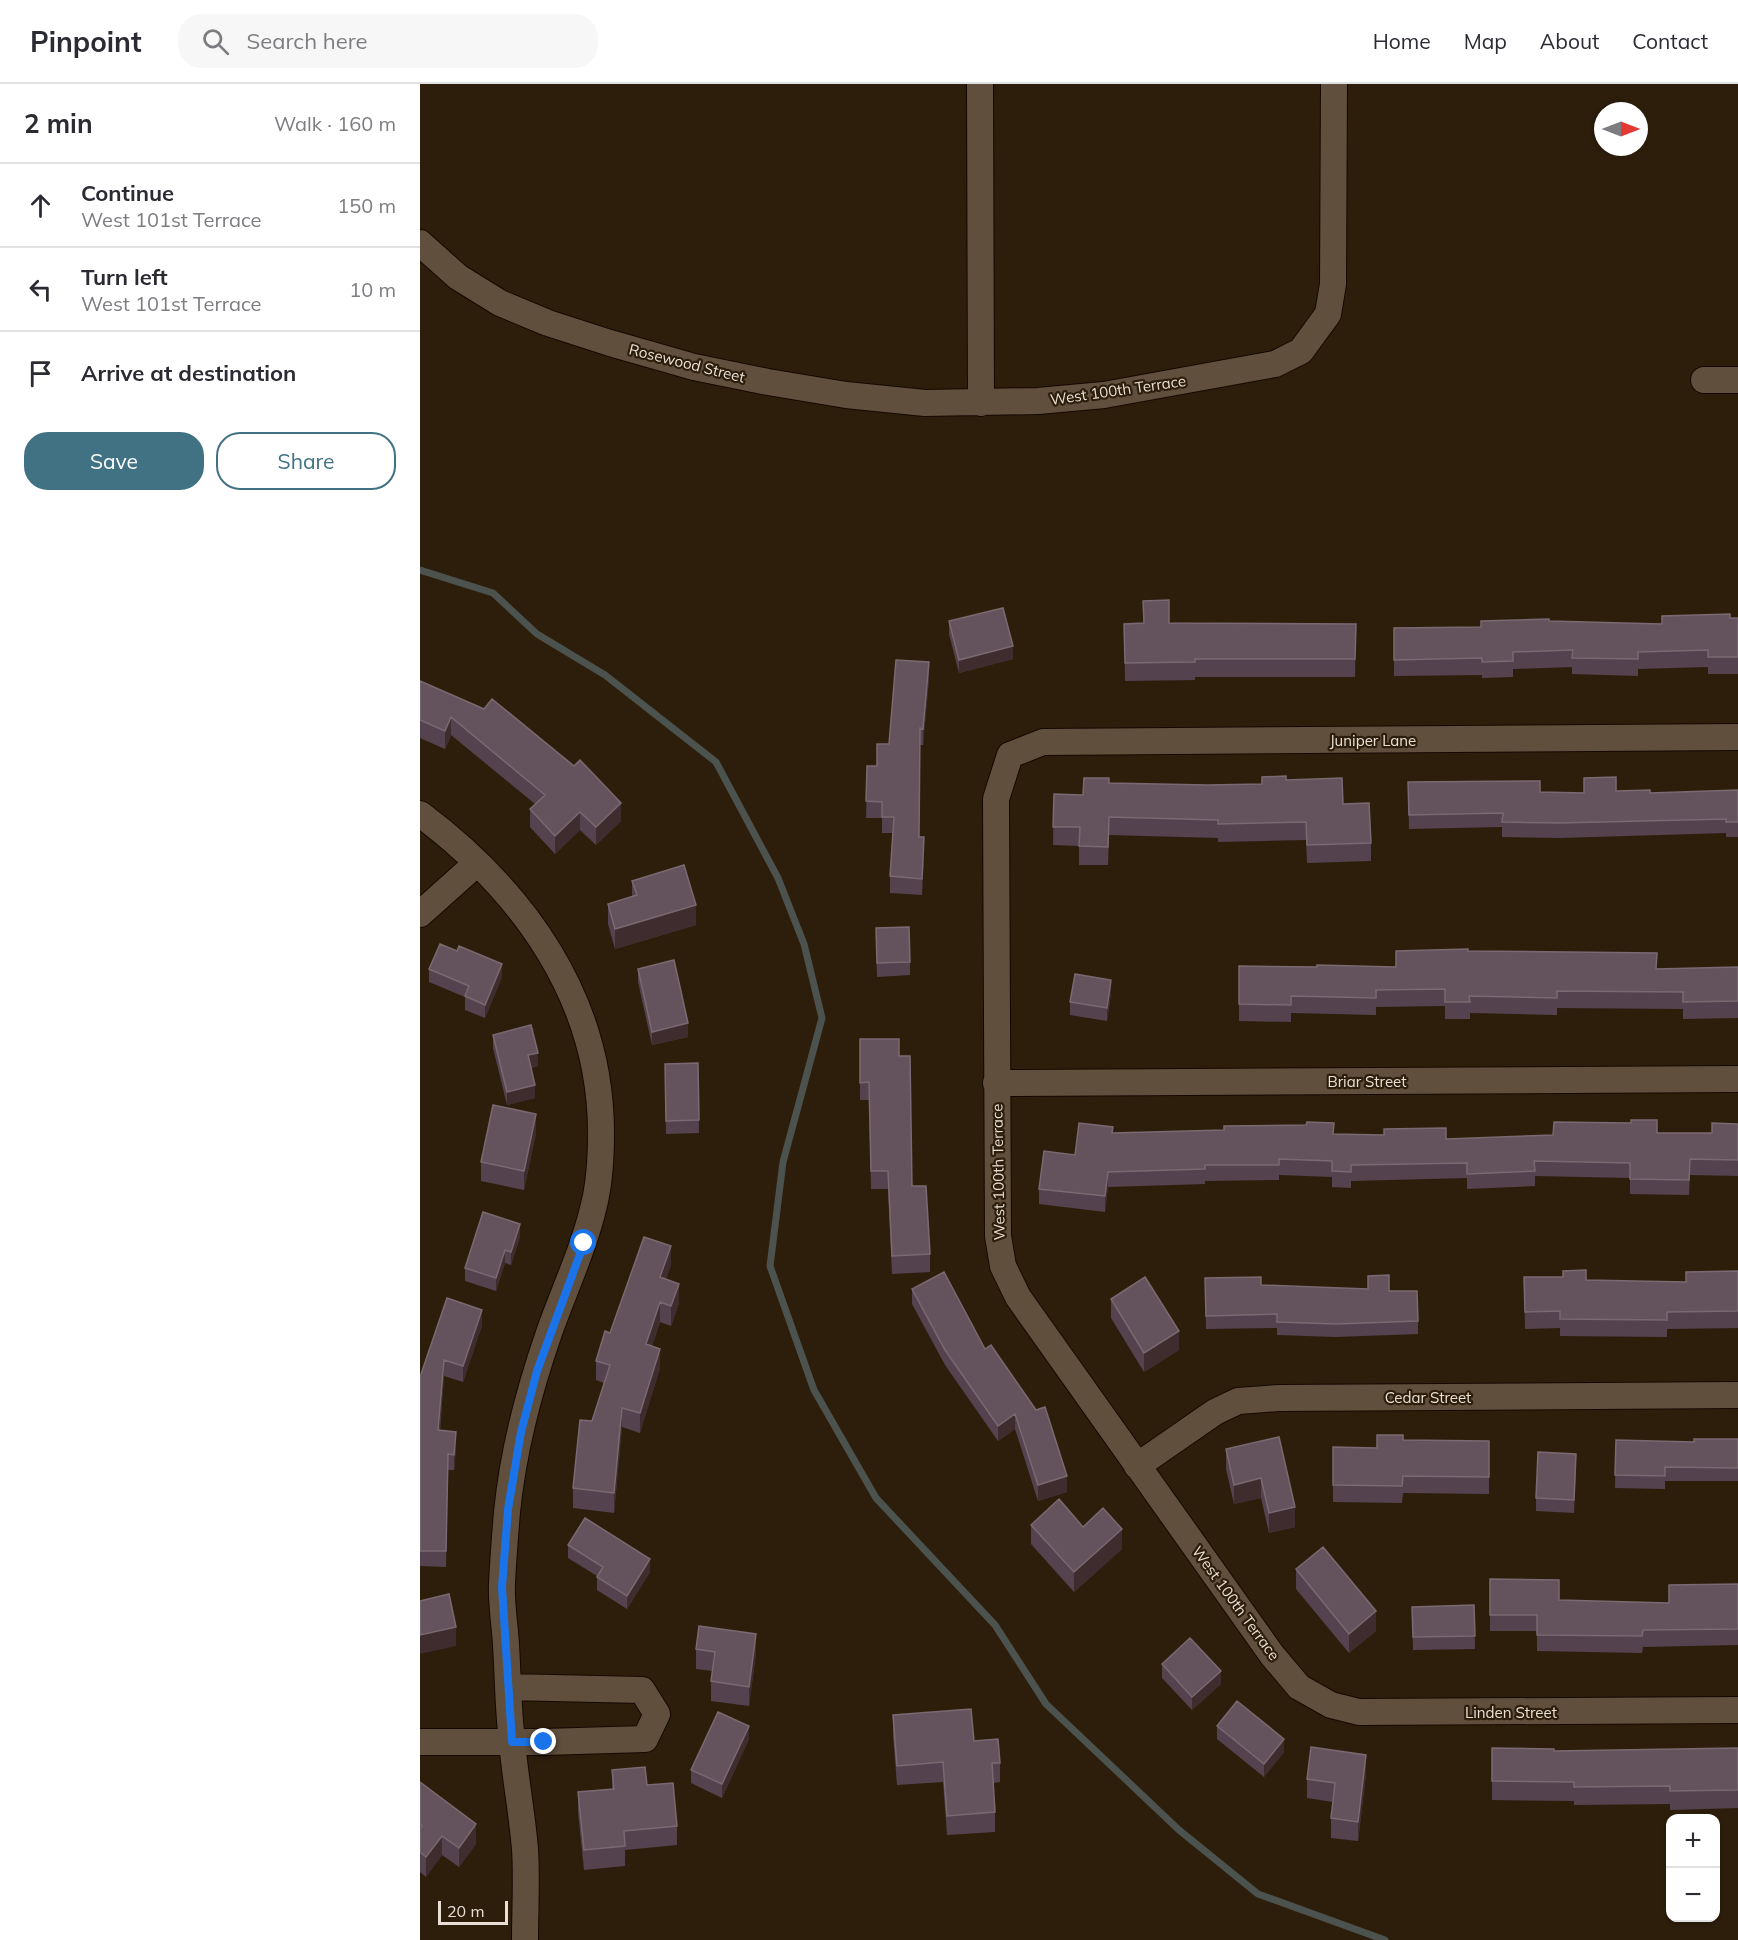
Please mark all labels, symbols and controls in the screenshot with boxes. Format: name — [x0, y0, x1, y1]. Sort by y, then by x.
search box — [178, 14, 598, 68]
text: Pinpoint — [30, 24, 142, 59]
icon: search — [199, 25, 232, 58]
text: Search here — [247, 27, 368, 55]
text: Home — [1373, 28, 1431, 54]
text: Map — [1464, 28, 1507, 54]
text: About — [1540, 28, 1599, 54]
text: Contact — [1632, 28, 1708, 54]
north arrow — [1594, 102, 1648, 156]
text: 2 min — [24, 107, 93, 140]
text: Walk · 160 m — [274, 111, 396, 136]
text: Continue — [81, 179, 174, 207]
icon: ahead — [24, 189, 57, 222]
text: 150 m — [337, 193, 396, 218]
text: West 101st Terrace — [81, 207, 261, 232]
text: Turn left — [81, 263, 168, 291]
icon: left — [24, 273, 57, 306]
text: 10 m — [349, 277, 396, 302]
text: West 101st Terrace — [81, 291, 261, 316]
street label: Rosewood Street — [627, 339, 747, 387]
icon: arrive — [24, 357, 57, 390]
text: Arrive at destination — [81, 359, 296, 387]
street label: West 100th Terrace — [1049, 371, 1187, 409]
button: Save — [24, 432, 204, 490]
button: Share — [216, 432, 396, 490]
street label: Juniper Lane — [1330, 731, 1416, 750]
street label: Briar Street — [1327, 1072, 1407, 1091]
street label: West 100th Terrace — [987, 1103, 1009, 1241]
route start — [570, 1229, 596, 1255]
street label: Cedar Street — [1385, 1388, 1471, 1407]
street label: West 100th Terrace — [1188, 1542, 1284, 1664]
street label: Linden Street — [1465, 1703, 1557, 1722]
route end — [530, 1728, 556, 1754]
map controls — [1666, 1814, 1720, 1922]
button: + — [1666, 1814, 1720, 1868]
button: − — [1666, 1868, 1720, 1922]
scale bar — [438, 1898, 508, 1926]
text: 20 m — [447, 1901, 484, 1921]

